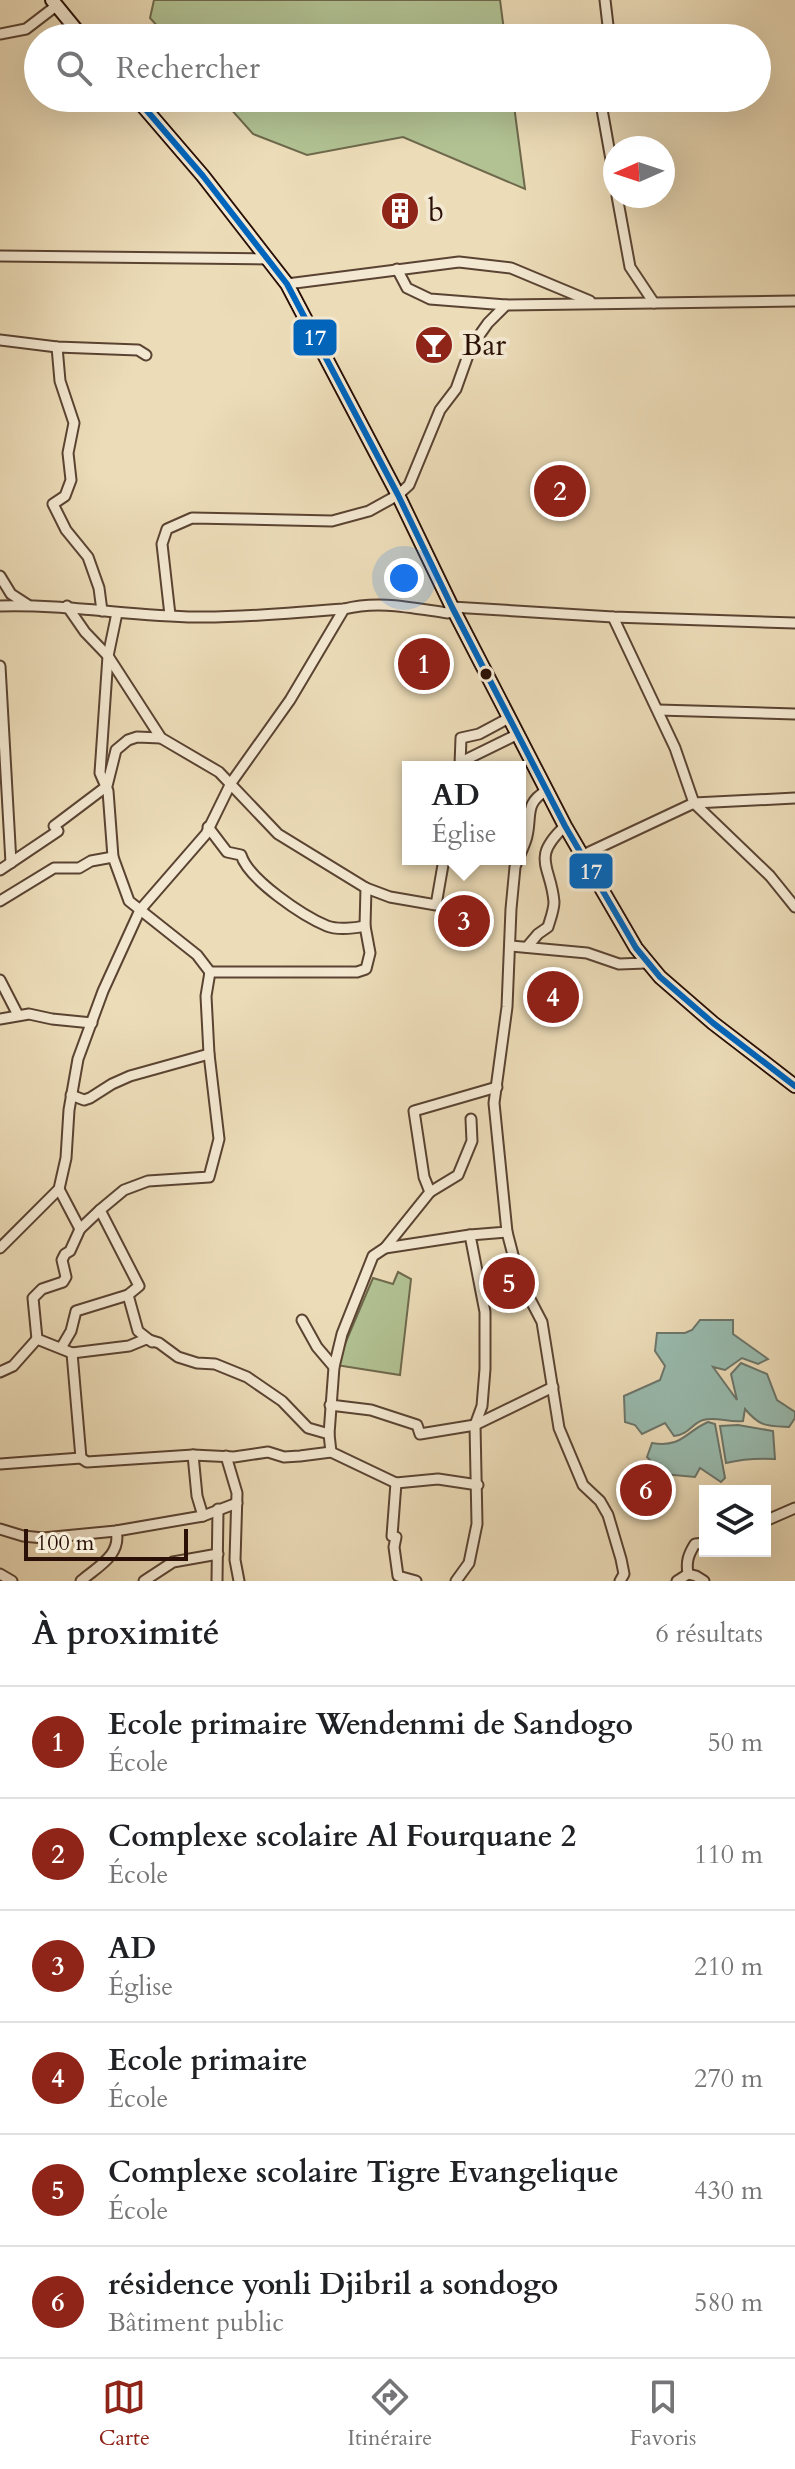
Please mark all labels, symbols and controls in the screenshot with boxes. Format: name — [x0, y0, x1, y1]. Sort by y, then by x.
search box — [24, 24, 771, 112]
icon: search — [52, 46, 96, 90]
text: Rechercher — [116, 48, 260, 89]
north arrow — [603, 136, 675, 208]
building icon: b — [379, 190, 421, 232]
place label: b — [428, 191, 444, 232]
line badge: 17 — [292, 318, 338, 357]
text: 17 — [304, 323, 326, 353]
bar icon: Bar — [413, 324, 455, 366]
place label: Bar — [462, 325, 506, 366]
pin: 2 — [534, 461, 586, 521]
your location — [384, 558, 424, 598]
pin: 1 — [398, 634, 450, 694]
unlabelled marker — [478, 666, 494, 682]
popup — [402, 761, 526, 865]
text: AD — [431, 775, 480, 816]
text: Église — [431, 816, 497, 851]
line badge: 17 — [568, 852, 614, 890]
text: 17 — [580, 857, 602, 887]
pin: 3 — [438, 891, 490, 951]
pin: 4 — [527, 967, 579, 1027]
pin: 5 — [483, 1253, 535, 1313]
pin: 6 — [620, 1460, 672, 1520]
map controls — [699, 1485, 771, 1557]
button: layers — [699, 1485, 771, 1557]
scale bar — [24, 1525, 188, 1561]
text: 100 m — [36, 1528, 94, 1558]
text: À proximité — [32, 1610, 219, 1656]
text: 6 résultats — [655, 1616, 763, 1651]
text: Ecole primaire Wendenmi de Sandogo — [108, 1704, 633, 1745]
text: 1 — [51, 1725, 65, 1760]
text: 50 m — [707, 1725, 763, 1760]
text: École — [108, 1745, 168, 1780]
text: Complexe scolaire Al Fourquane 2 — [108, 1816, 576, 1857]
text: 2 — [51, 1837, 65, 1872]
text: 110 m — [694, 1837, 763, 1872]
text: École — [108, 1857, 168, 1892]
text: AD — [108, 1928, 156, 1969]
text: 3 — [51, 1949, 65, 1984]
text: 210 m — [694, 1949, 763, 1984]
text: Église — [108, 1969, 173, 2004]
text: Ecole primaire — [108, 2040, 308, 2081]
text: 4 — [51, 2061, 65, 2096]
text: 270 m — [694, 2061, 763, 2096]
text: École — [108, 2081, 168, 2116]
text: Complexe scolaire Tigre Evangelique — [108, 2152, 619, 2193]
text: 5 — [51, 2173, 65, 2208]
text: 430 m — [694, 2173, 763, 2208]
text: École — [108, 2193, 168, 2228]
text: résidence yonli Djibril a sondogo — [108, 2264, 558, 2305]
text: 6 — [51, 2285, 65, 2320]
text: 580 m — [694, 2285, 763, 2320]
text: Bâtiment public — [108, 2305, 284, 2340]
tab: Carte — [99, 2375, 150, 2453]
tab: Itinéraire — [347, 2375, 432, 2453]
tab: Favoris — [630, 2375, 696, 2453]

